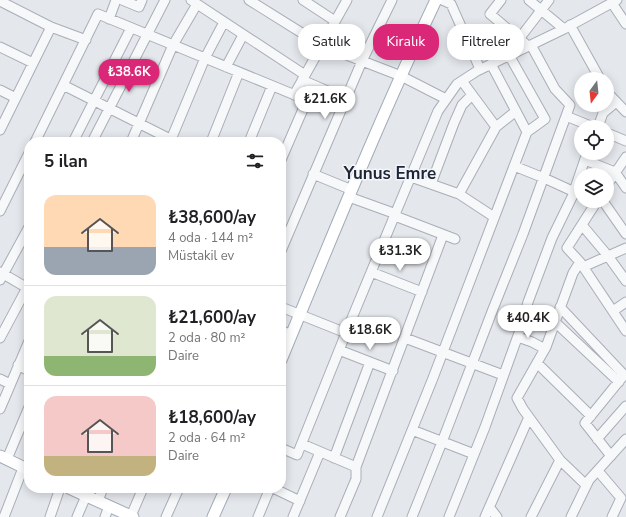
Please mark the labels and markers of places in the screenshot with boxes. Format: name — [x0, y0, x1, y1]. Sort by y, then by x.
pin: ₺38.6K — [96, 59, 162, 93]
pin: ₺21.6K — [292, 86, 358, 120]
pin: ₺31.3K — [367, 238, 433, 272]
pin: ₺40.4K — [495, 305, 561, 339]
pin: ₺18.6K — [337, 317, 403, 351]

